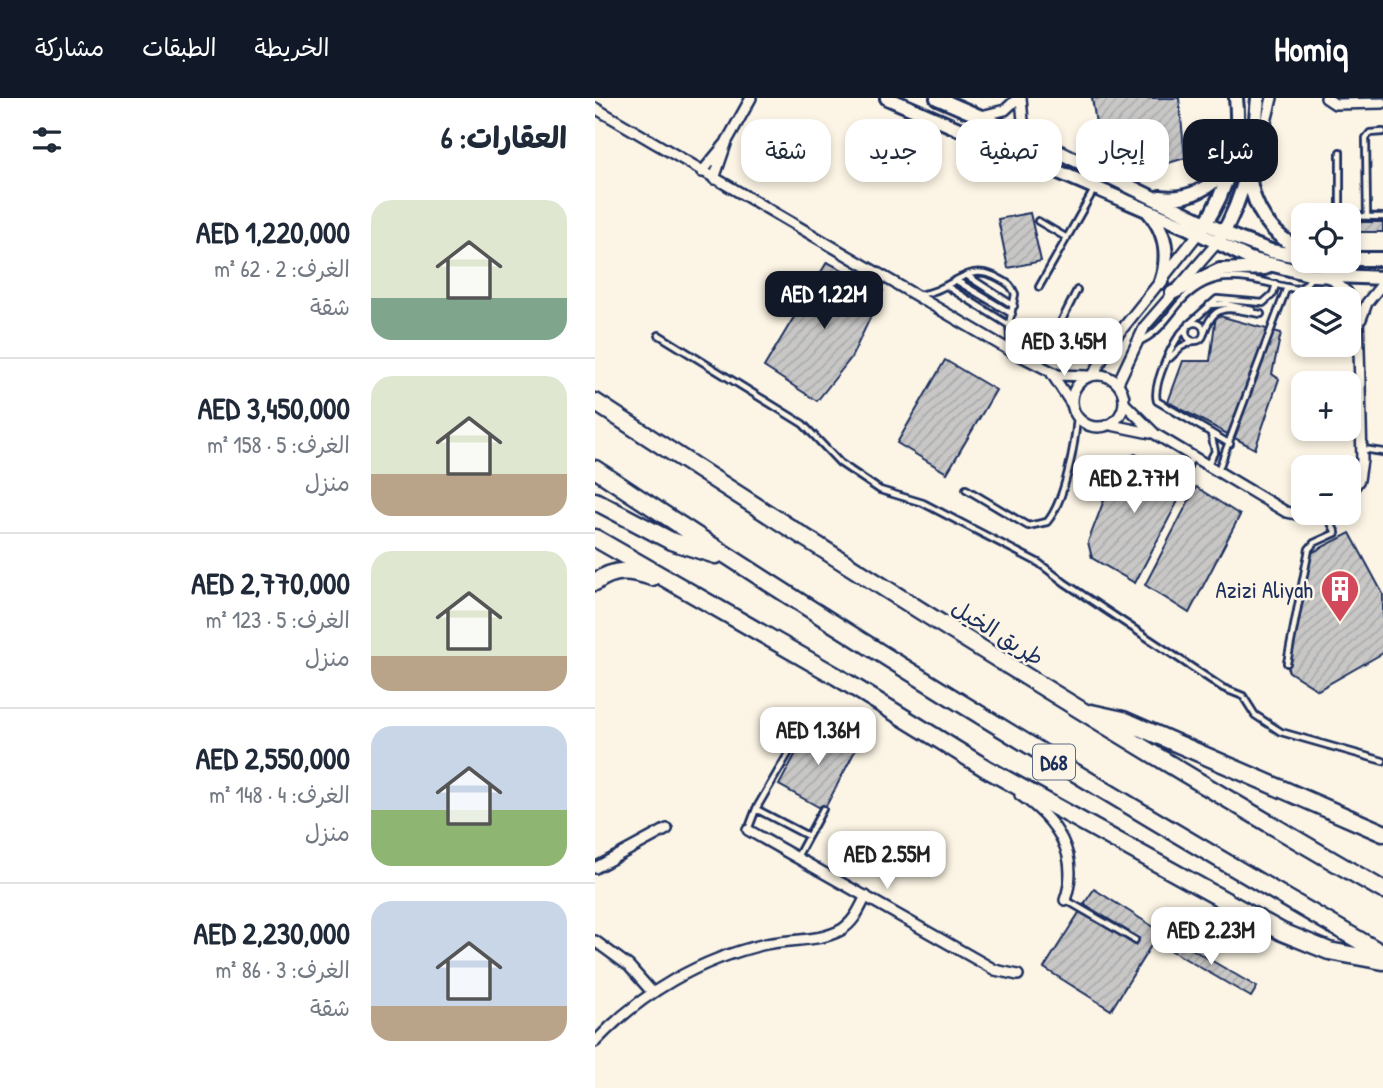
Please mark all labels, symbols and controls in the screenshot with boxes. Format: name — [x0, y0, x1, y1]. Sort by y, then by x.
text: Homiq — [1274, 27, 1348, 71]
text: مشاركة — [35, 31, 104, 63]
text: الطبقات — [142, 31, 217, 63]
text: الخريطة — [255, 31, 329, 63]
text: العقارات: 6 — [441, 117, 567, 157]
chip: شقة — [741, 119, 831, 182]
chip: جديد — [845, 119, 942, 182]
chip: تصفية — [956, 119, 1062, 182]
chip: إيجار — [1076, 119, 1169, 182]
chip: شراء — [1183, 119, 1278, 182]
icon: filters — [28, 121, 66, 159]
map controls — [1291, 203, 1361, 525]
button: locate — [1291, 203, 1361, 273]
text: AED 1,220,000 — [196, 212, 350, 252]
icon: home — [427, 228, 511, 312]
text: الغرف: 2 · 62 m² — [214, 253, 350, 284]
pin: AED 1.22M — [744, 272, 904, 331]
text: AED 1.22M — [781, 278, 867, 309]
button: layers — [1291, 287, 1361, 357]
text: شقة — [310, 291, 350, 322]
pin: AED 3.45M — [984, 318, 1144, 378]
text: AED 3.45M — [1022, 325, 1106, 356]
button: + — [1291, 371, 1361, 441]
text: AED 3,450,000 — [198, 388, 350, 428]
icon: home — [427, 404, 511, 488]
text: الغرف: 5 · 158 m² — [207, 429, 350, 460]
button: − — [1291, 455, 1361, 525]
pin: AED 2.77M — [1054, 456, 1214, 515]
text: AED 2.77M — [1089, 462, 1179, 493]
text: منزل — [305, 467, 350, 498]
text: AED 2,770,000 — [191, 563, 350, 603]
building icon: Azizi Aliyah — [1319, 568, 1361, 623]
place label: Azizi Aliyah — [1216, 574, 1313, 605]
icon: home — [427, 579, 511, 663]
street label: طريق الخيل — [946, 591, 1050, 673]
text: الغرف: 5 · 123 m² — [206, 604, 350, 635]
text: منزل — [305, 642, 350, 673]
pin: AED 1.36M — [738, 708, 898, 767]
text: AED 1.36M — [776, 714, 860, 745]
text: AED 2,550,000 — [196, 738, 350, 778]
road number: D68 — [1033, 744, 1075, 780]
icon: home — [427, 754, 511, 838]
text: الغرف: 4 · 148 m² — [209, 779, 350, 810]
text: منزل — [305, 817, 350, 848]
pin: AED 2.55M — [807, 832, 967, 891]
text: AED 2.55M — [844, 838, 930, 869]
pin: AED 2.23M — [1131, 908, 1291, 967]
text: AED 2,230,000 — [194, 913, 350, 953]
text: AED 2.23M — [1167, 914, 1255, 945]
icon: home — [427, 929, 511, 1013]
text: الغرف: 3 · 86 m² — [215, 954, 350, 985]
text: شقة — [310, 992, 350, 1023]

